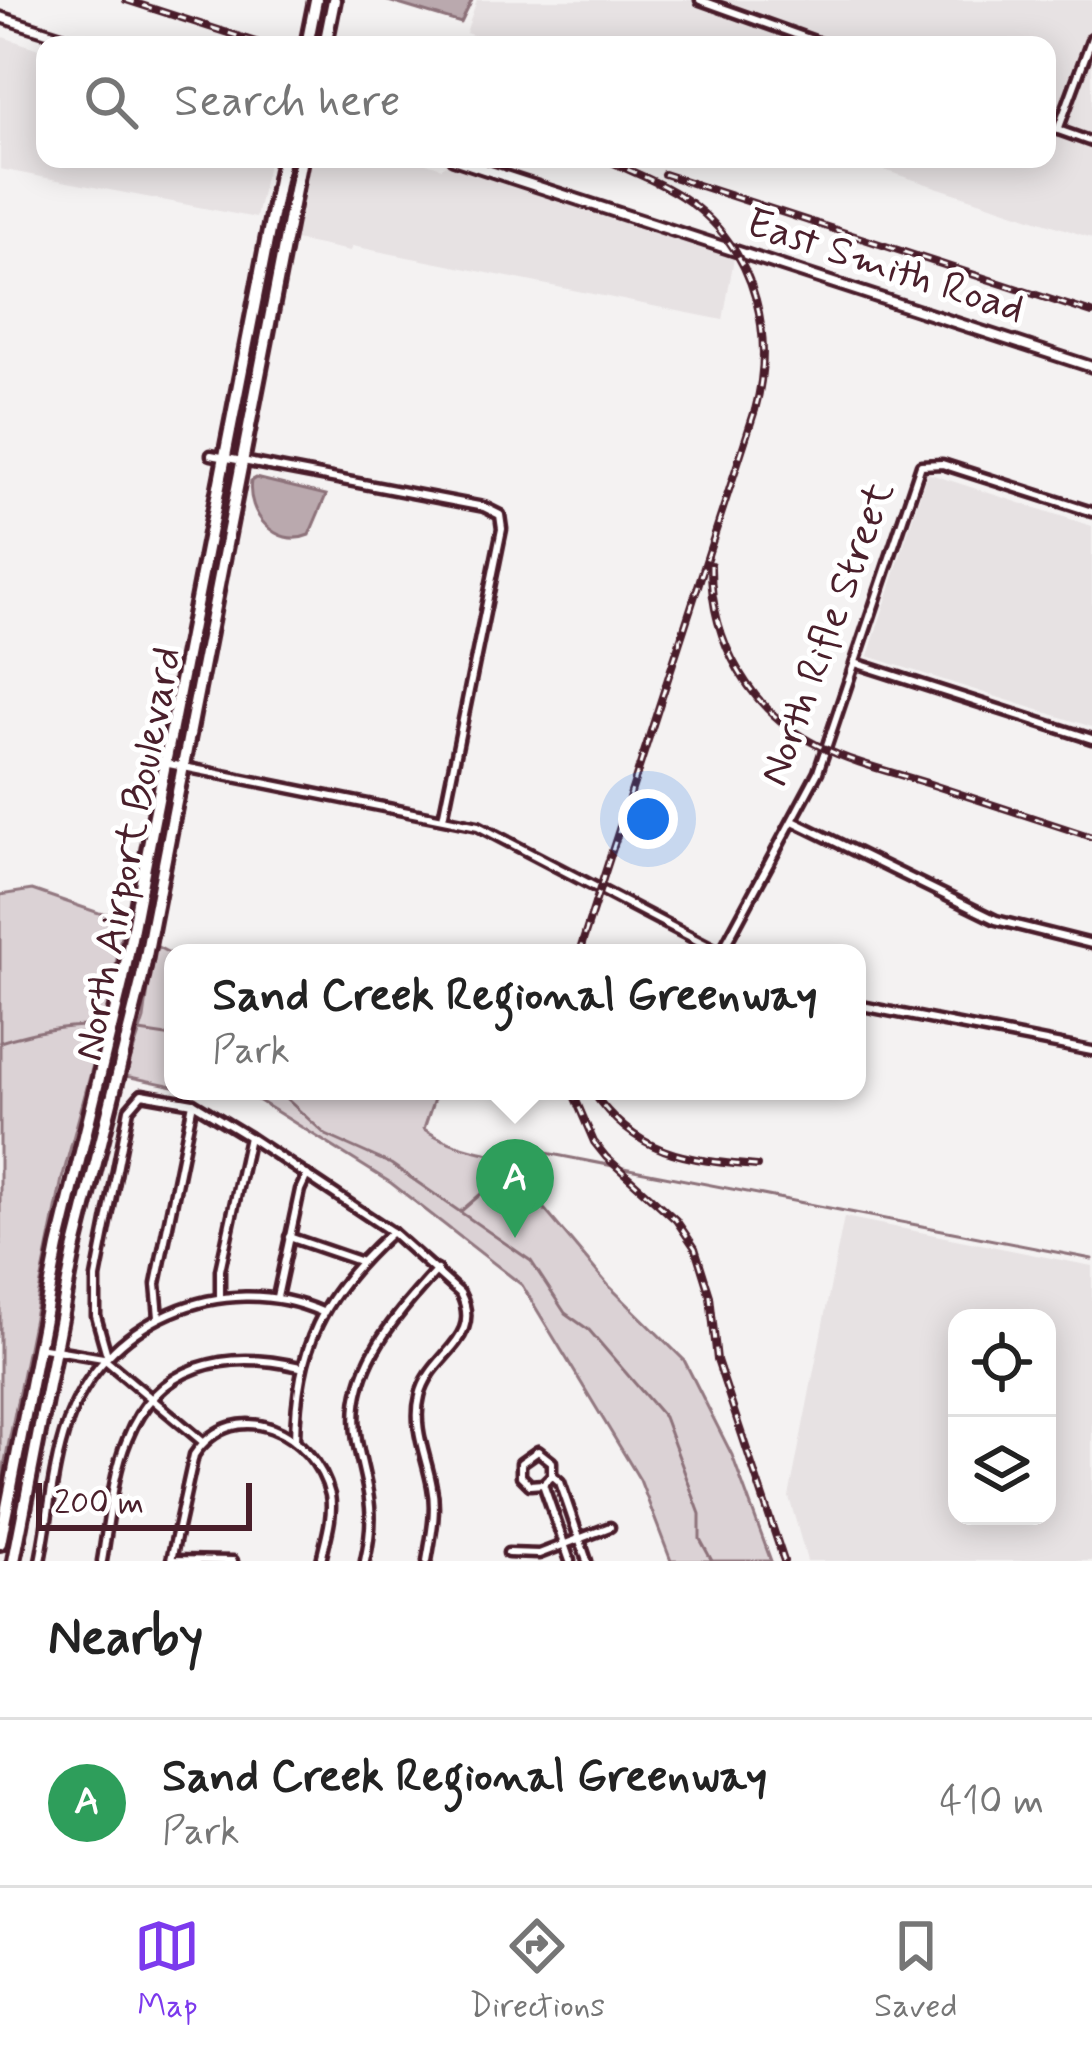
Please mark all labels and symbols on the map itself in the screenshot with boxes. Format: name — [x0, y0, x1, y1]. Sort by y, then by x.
street label: East Smith Road — [739, 196, 1031, 338]
street label: North Rifle Street — [747, 474, 909, 794]
street label: North Airport Boulevard — [62, 642, 196, 1066]
your location — [618, 789, 678, 849]
pin: A — [476, 1139, 554, 1238]
scale bar — [36, 1477, 252, 1530]

